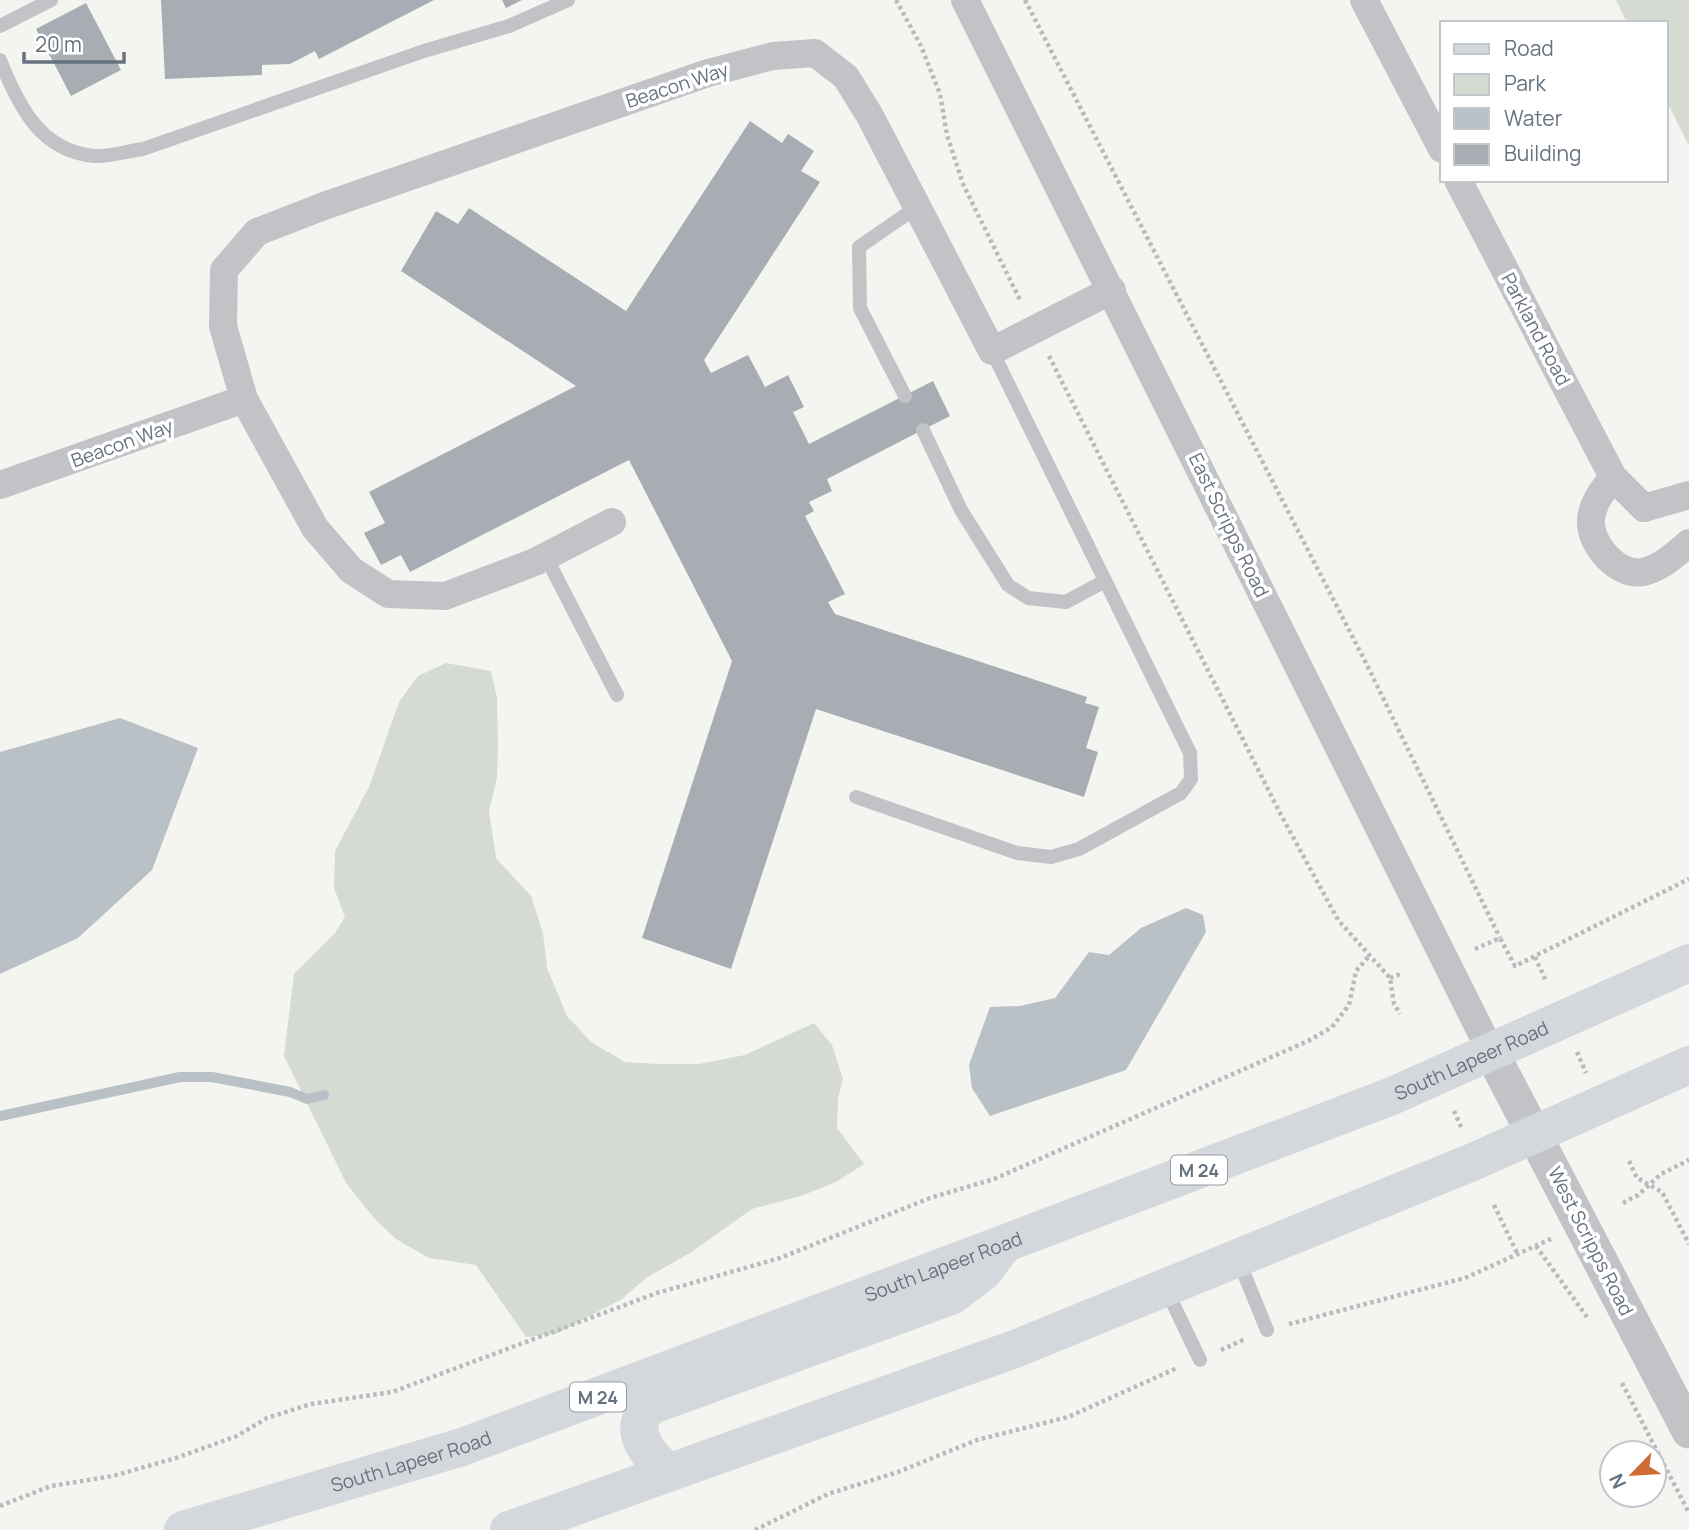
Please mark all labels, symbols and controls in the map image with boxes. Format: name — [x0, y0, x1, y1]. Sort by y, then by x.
scale bar — [24, 21, 124, 65]
legend — [1440, 21, 1668, 182]
text: 20 m — [35, 30, 82, 58]
text: Road — [1504, 34, 1554, 62]
street label: Beacon Way — [622, 56, 732, 114]
text: Park — [1504, 69, 1546, 97]
text: Water — [1504, 104, 1563, 132]
text: Building — [1504, 139, 1581, 167]
street label: Parkland Road — [1495, 268, 1577, 390]
street label: Beacon Way — [67, 413, 177, 473]
street label: East Scripps Road — [1183, 449, 1275, 601]
street label: South Lapeer Road — [1390, 1015, 1553, 1106]
road number: M 24 — [1171, 1156, 1227, 1184]
street label: West Scripps Road — [1542, 1162, 1640, 1320]
street label: South Lapeer Road — [861, 1225, 1026, 1308]
road number: M 24 — [570, 1382, 626, 1412]
street label: South Lapeer Road — [328, 1424, 495, 1498]
north arrow — [1598, 1439, 1668, 1509]
text: N — [1603, 1470, 1632, 1493]

